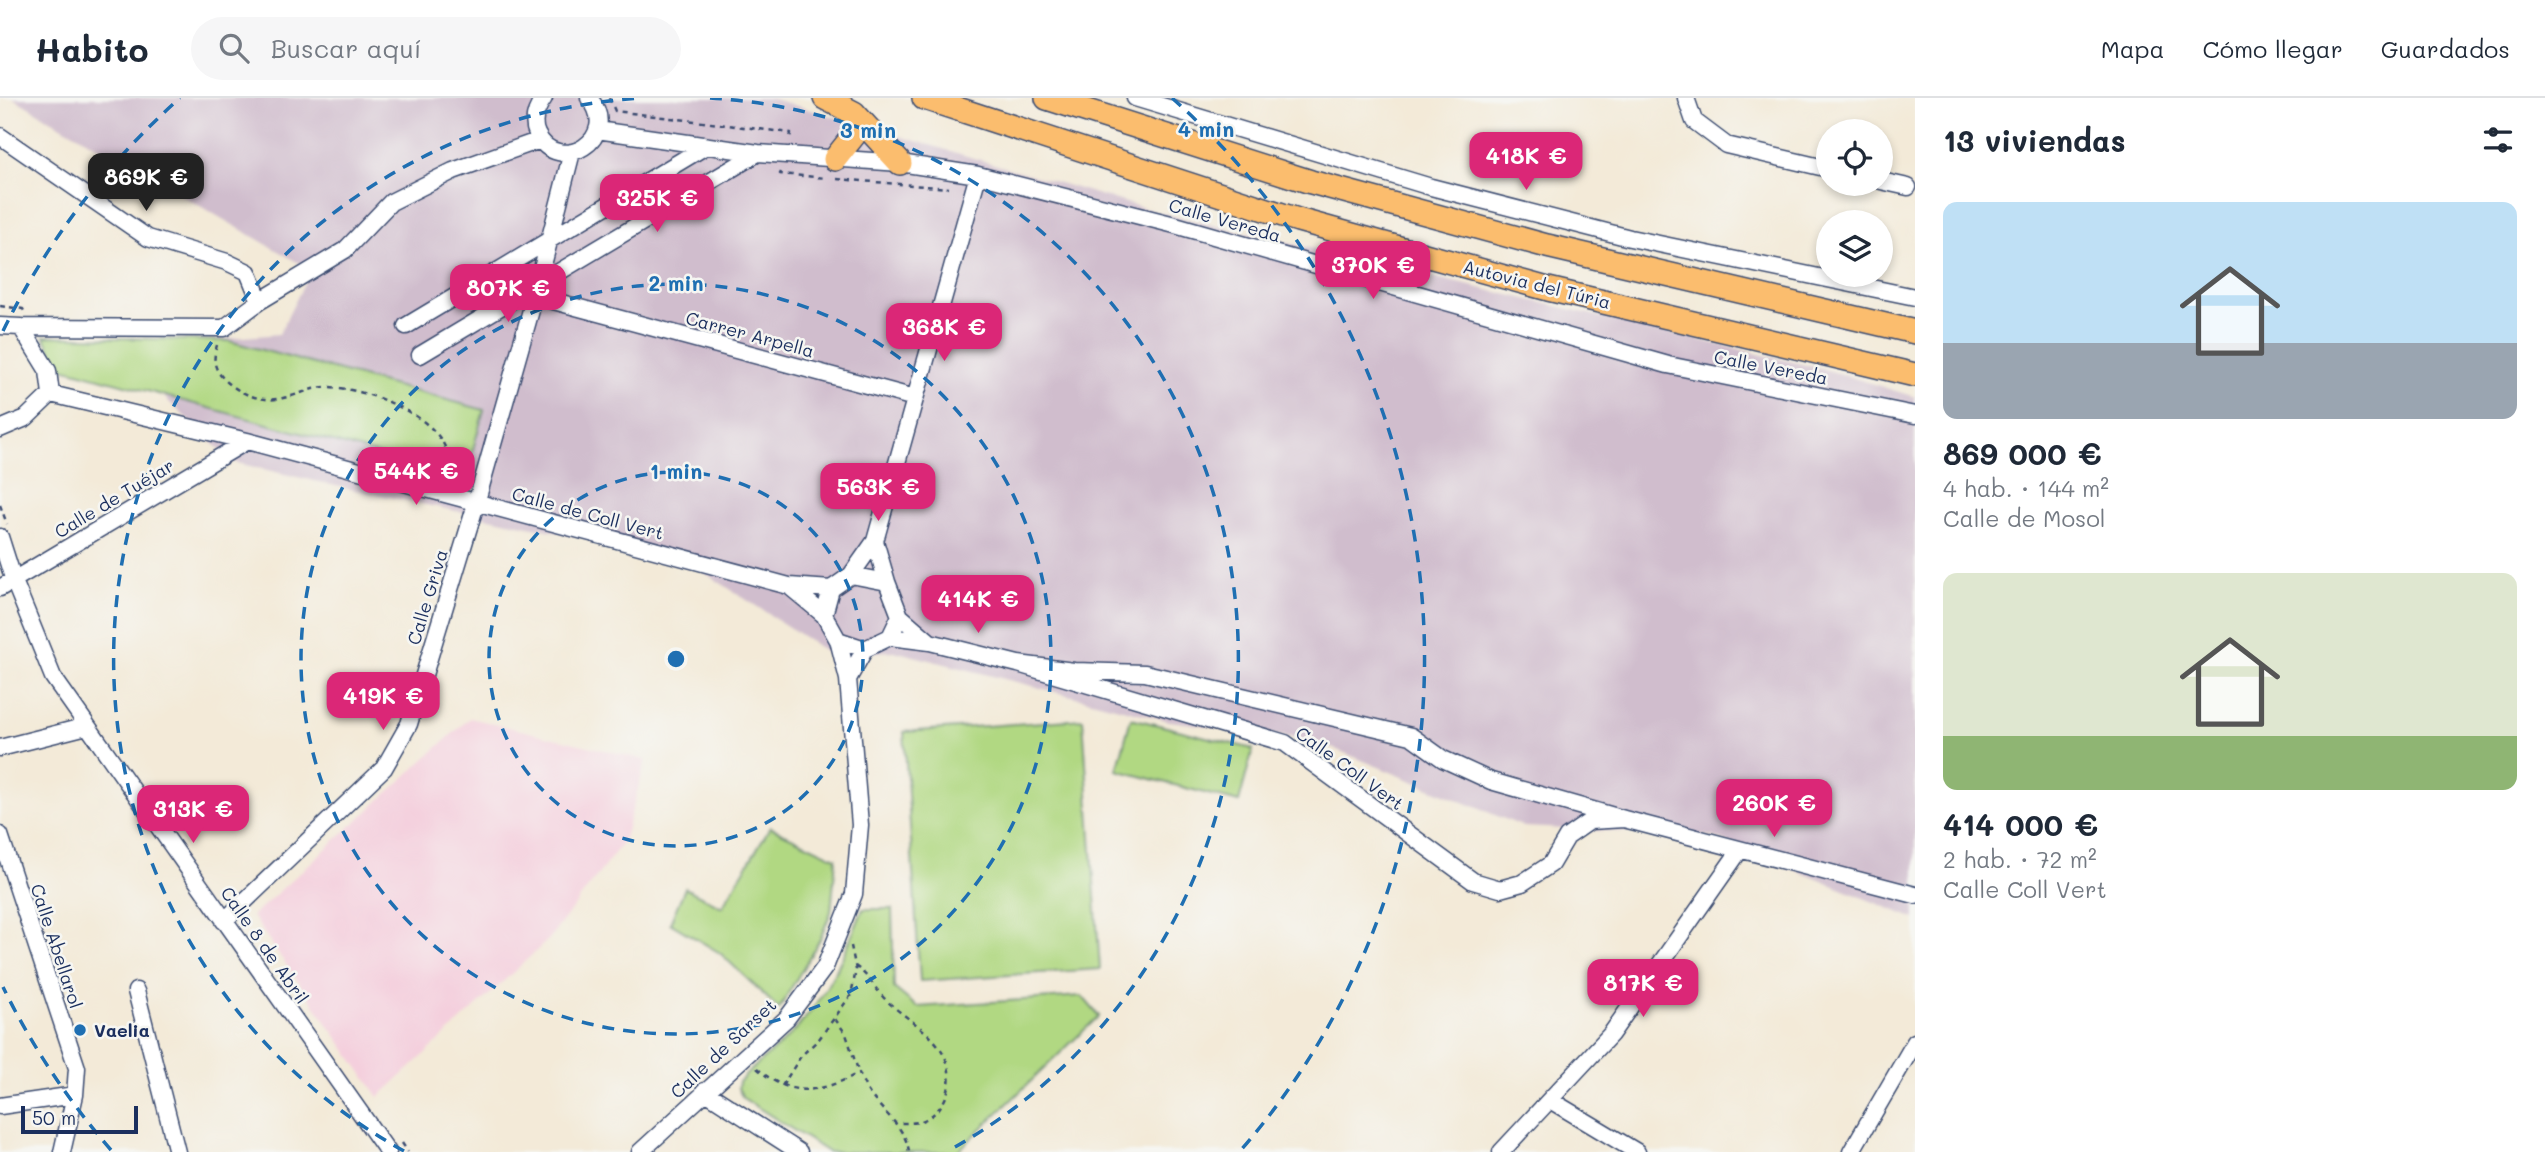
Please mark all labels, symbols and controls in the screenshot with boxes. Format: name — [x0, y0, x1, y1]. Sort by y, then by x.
search box — [191, 17, 681, 80]
text: Habito — [35, 27, 149, 70]
icon: search — [215, 29, 253, 67]
text: Buscar aquí — [271, 31, 422, 65]
text: Mapa — [2101, 33, 2165, 64]
text: Cómo llegar — [2203, 33, 2343, 64]
text: Guardados — [2381, 33, 2510, 64]
text: 4 min — [1178, 115, 1234, 142]
text: 3 min — [840, 116, 896, 143]
map controls — [1816, 119, 1893, 287]
button: locate — [1816, 119, 1893, 196]
text: 13 viviendas — [1943, 120, 2126, 160]
icon: filters — [2479, 121, 2517, 159]
pin: 418K € — [1469, 132, 1583, 192]
text: 418K € — [1485, 140, 1567, 170]
pin: 869K € — [89, 153, 203, 213]
text: 869K € — [104, 161, 188, 191]
pin: 325K € — [600, 174, 714, 234]
text: 325K € — [616, 182, 698, 212]
street label: Calle Vereda — [1166, 193, 1284, 247]
button: layers — [1816, 210, 1893, 287]
pin: 370K € — [1316, 242, 1430, 301]
icon: home — [2167, 248, 2293, 374]
text: 370K € — [1331, 249, 1415, 279]
street label: Autovia del Túria — [1461, 254, 1613, 314]
pin: 807K € — [451, 264, 565, 324]
text: 2 min — [648, 269, 704, 296]
text: 807K € — [466, 272, 550, 302]
pin: 368K € — [887, 303, 1001, 363]
street label: Carrer Arpella — [683, 305, 817, 363]
text: 368K € — [902, 311, 986, 341]
street label: Calle Vereda — [1712, 344, 1830, 390]
text: 869 000 € — [1943, 433, 2102, 473]
pin: 544K € — [359, 448, 473, 507]
street label: Calle de Tuéjar — [50, 453, 178, 543]
text: 544K € — [374, 455, 458, 485]
text: 1 min — [650, 457, 702, 484]
pin: 563K € — [821, 464, 935, 523]
text: 563K € — [836, 471, 920, 501]
text: 4 hab. · 144 m² — [1943, 473, 2109, 503]
street label: Calle de Coll Vert — [509, 481, 667, 545]
text: Calle de Mosol — [1943, 503, 2106, 533]
street label: Calle Griva — [401, 546, 453, 648]
pin: 414K € — [921, 575, 1035, 635]
text: 414K € — [937, 583, 1019, 613]
icon: home — [2167, 619, 2293, 745]
centre of rings — [664, 647, 688, 671]
pin: 419K € — [326, 672, 440, 732]
text: 419K € — [343, 680, 423, 710]
street label: Calle Coll Vert — [1291, 721, 1409, 815]
pin: 260K € — [1717, 780, 1831, 839]
pin: 313K € — [136, 786, 250, 845]
text: 260K € — [1732, 787, 1816, 817]
text: 313K € — [153, 793, 233, 823]
text: 414 000 € — [1943, 804, 2098, 844]
text: 2 hab. · 72 m² — [1943, 844, 2097, 874]
text: Calle Coll Vert — [1943, 874, 2107, 904]
street label: Calle Abellarol — [26, 881, 88, 1011]
street label: Calle 8 de Abril — [216, 882, 314, 1008]
pin: 817K € — [1586, 960, 1700, 1019]
text: 817K € — [1603, 967, 1683, 997]
street label: Calle de Sarset — [665, 993, 781, 1103]
place label: Vaelia — [94, 1018, 150, 1042]
marker: Vaelia — [72, 1022, 88, 1038]
scale bar — [21, 1103, 138, 1135]
text: 50 m — [32, 1105, 76, 1130]

